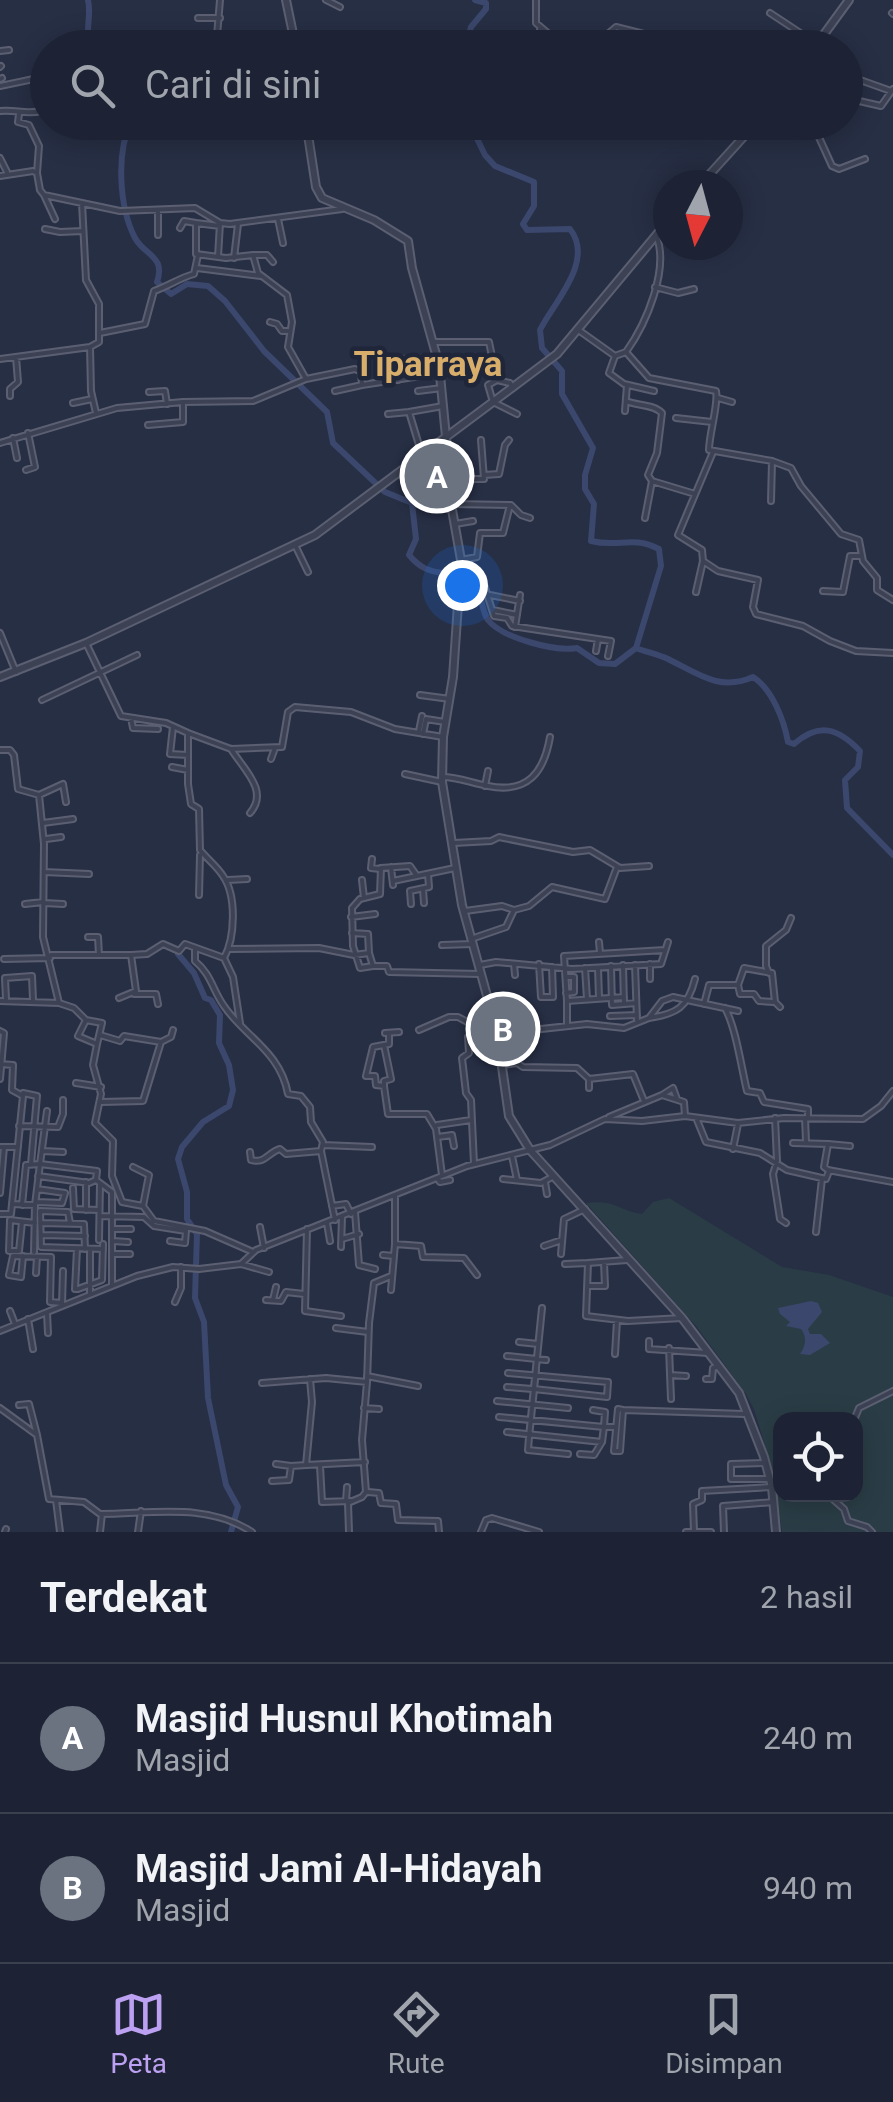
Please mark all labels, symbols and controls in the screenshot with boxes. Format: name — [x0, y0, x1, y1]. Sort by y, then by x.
search box — [30, 30, 863, 140]
icon: search — [65, 58, 120, 113]
text: Cari di sini — [145, 63, 321, 107]
north arrow — [653, 170, 743, 260]
district label: Tiparraya — [353, 344, 503, 385]
pin: A — [404, 438, 470, 514]
your location — [437, 560, 488, 611]
pin: B — [470, 992, 536, 1066]
map controls — [773, 1412, 863, 1502]
button: locate — [773, 1412, 863, 1502]
text: Terdekat — [40, 1573, 207, 1622]
text: 2 hasil — [760, 1578, 853, 1616]
text: Masjid Husnul Khotimah — [135, 1697, 553, 1741]
text: A — [62, 1719, 83, 1757]
text: 240 m — [763, 1719, 853, 1757]
text: Masjid — [135, 1741, 230, 1779]
text: Masjid Jami Al-Hidayah — [135, 1847, 542, 1891]
text: B — [62, 1869, 83, 1907]
text: 940 m — [763, 1869, 853, 1907]
text: Masjid — [135, 1891, 230, 1929]
tab: Peta — [110, 1987, 167, 2080]
tab: Rute — [388, 1987, 444, 2080]
tab: Disimpan — [665, 1987, 783, 2080]

